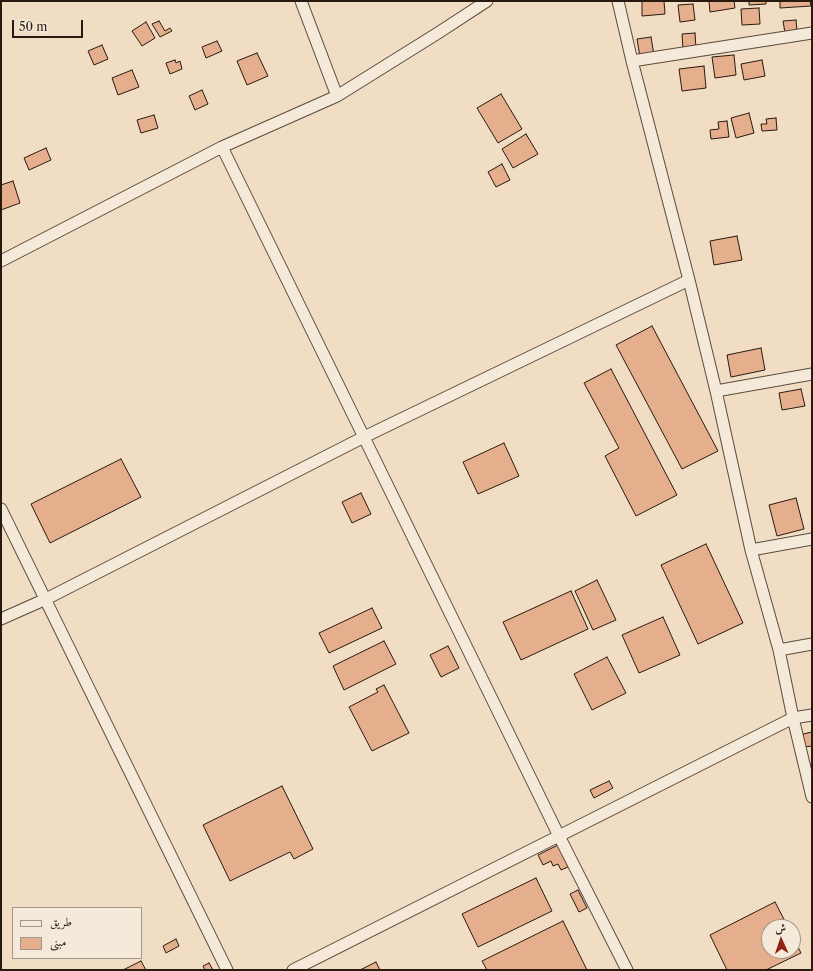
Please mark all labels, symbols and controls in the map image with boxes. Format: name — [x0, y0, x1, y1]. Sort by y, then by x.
scale bar — [14, 12, 85, 38]
text: 50 m — [19, 19, 48, 34]
legend — [12, 907, 142, 959]
text: طريق — [50, 914, 72, 929]
north arrow — [761, 919, 801, 959]
text: ش — [775, 921, 786, 935]
text: مبنى — [50, 934, 66, 949]

